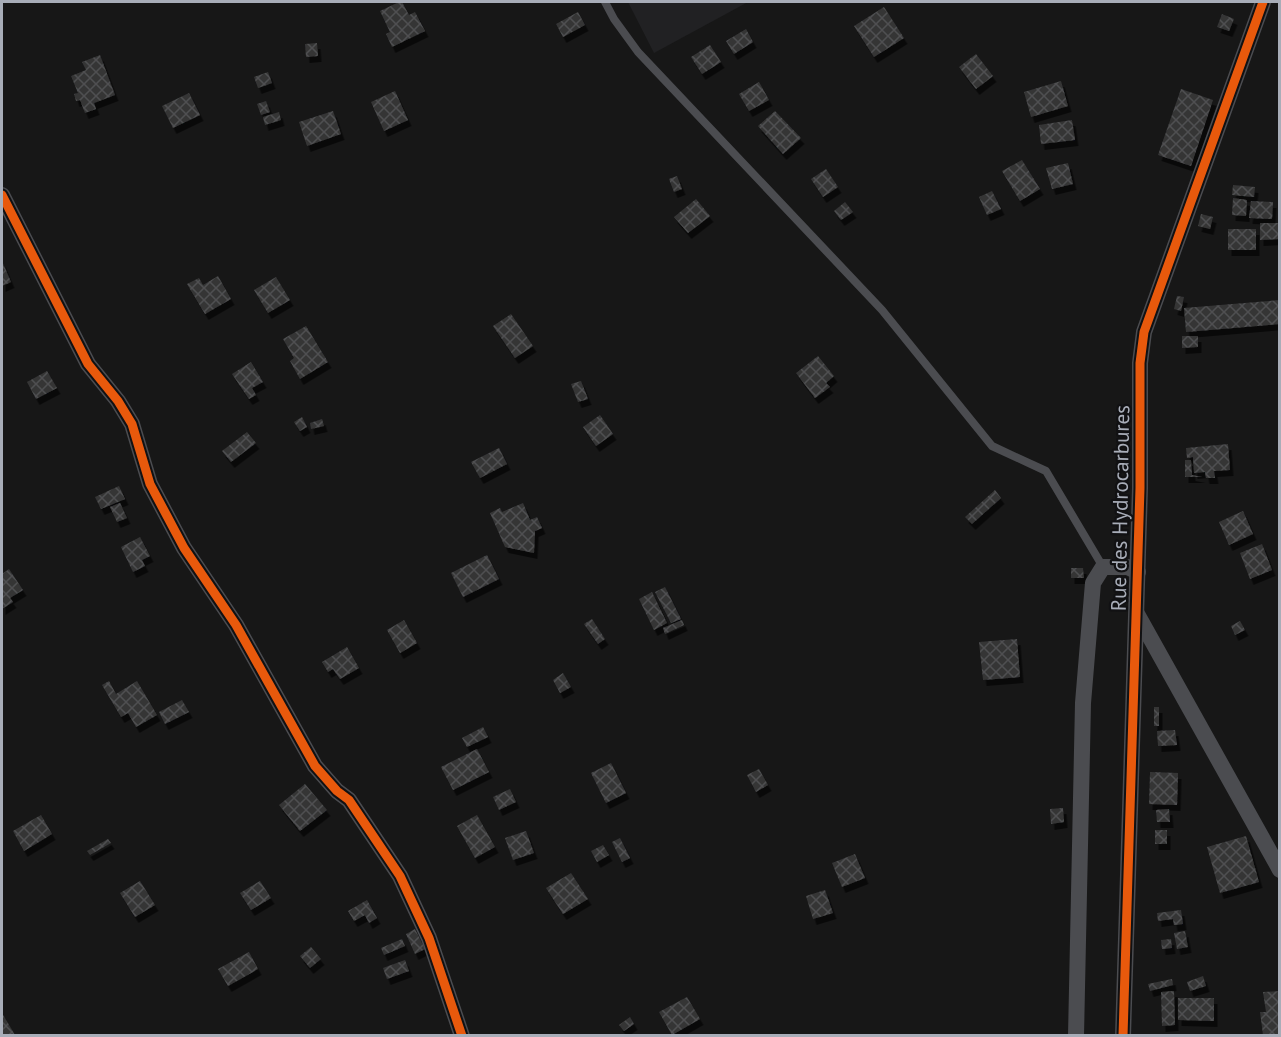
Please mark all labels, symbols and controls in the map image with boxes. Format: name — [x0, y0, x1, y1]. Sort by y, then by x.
street label: Rue des Hydrocarbures — [1105, 405, 1135, 611]

